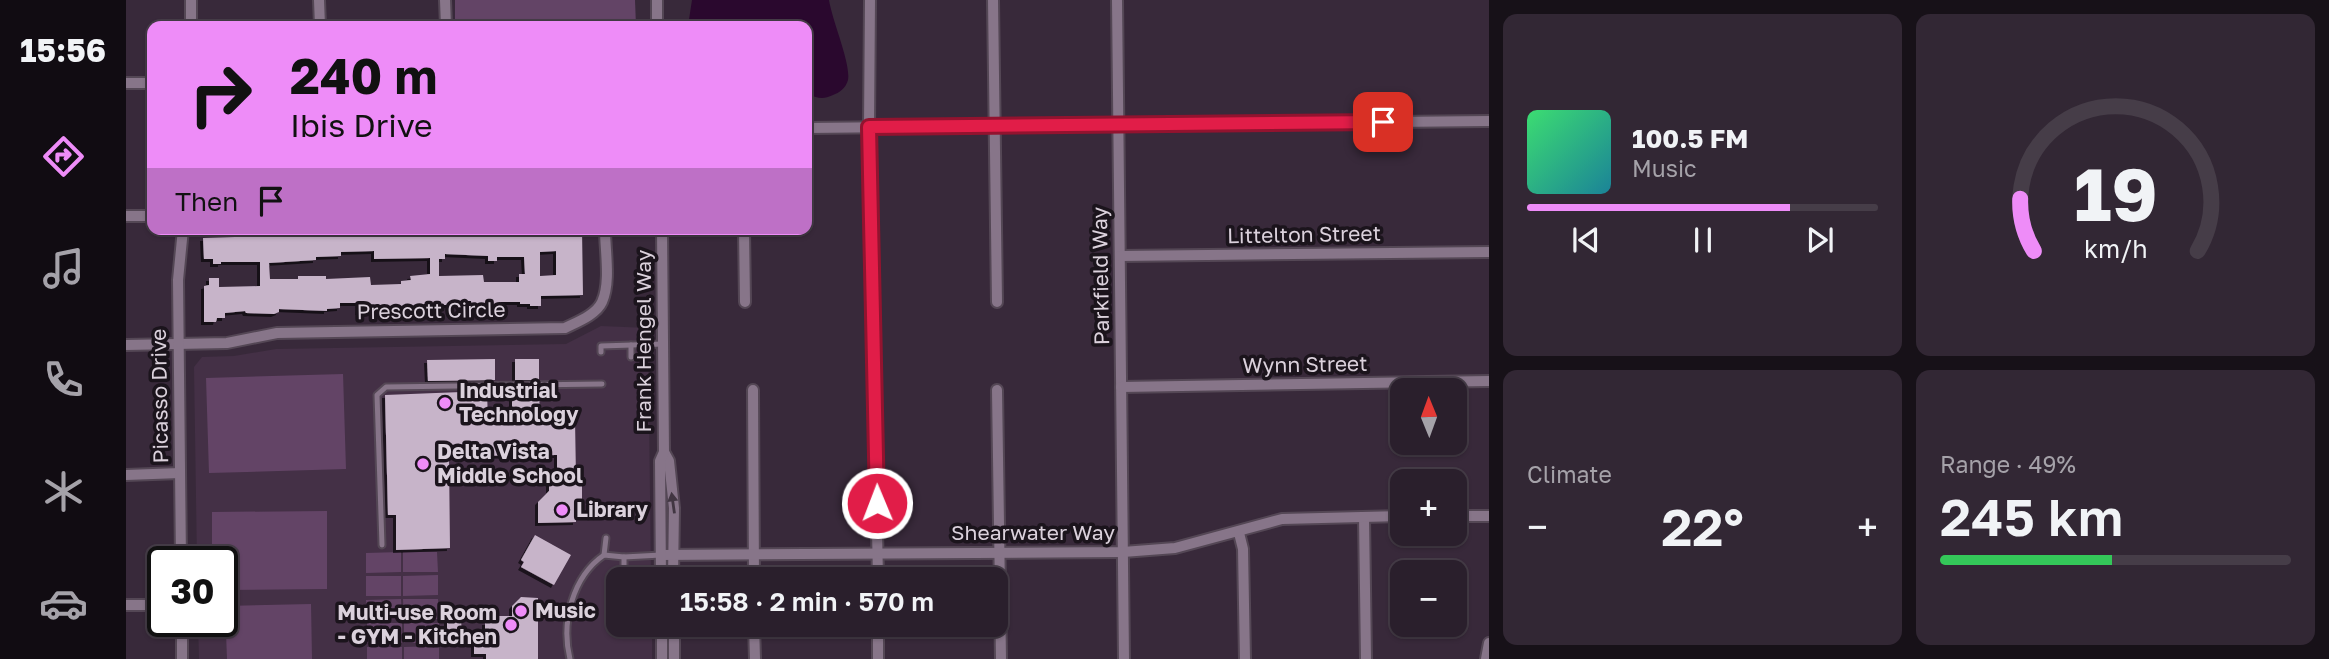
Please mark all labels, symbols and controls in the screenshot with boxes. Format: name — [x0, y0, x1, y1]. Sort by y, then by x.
text: 15:56 — [20, 31, 106, 69]
text: 240 m — [290, 46, 438, 105]
icon: right — [175, 49, 266, 140]
pin — [1353, 92, 1413, 152]
icon: arrive — [1364, 103, 1402, 141]
text: Ibis Drive — [290, 106, 433, 144]
text: 100.5 FM — [1632, 123, 1748, 154]
icon: directions — [39, 132, 88, 181]
text: 19 — [2074, 150, 2157, 237]
text: Music — [1632, 154, 1697, 182]
icon: arrive — [252, 182, 290, 220]
text: Then — [175, 186, 238, 217]
street label: Parkfield Way — [1086, 206, 1114, 345]
street label: Littelton Street — [1227, 220, 1381, 248]
icon: previous — [1567, 221, 1605, 259]
icon: pause — [1684, 221, 1722, 259]
icon: next — [1801, 221, 1839, 259]
text: km/h — [2084, 233, 2147, 264]
icon: music — [39, 244, 88, 293]
street label: Frank Hengel Way — [630, 249, 656, 433]
street label: Prescott Circle — [356, 296, 506, 324]
street label: Picasso Drive — [145, 328, 173, 464]
street label: Wynn Street — [1242, 350, 1368, 378]
icon: phone — [39, 355, 88, 404]
place label: Industrial Technology — [459, 377, 579, 427]
north arrow — [1390, 378, 1466, 455]
map controls — [1390, 378, 1467, 637]
marker: Industrial Technology — [437, 395, 453, 411]
place label: Delta Vista Middle School — [437, 438, 583, 488]
text: Range · 49% — [1940, 450, 2076, 478]
marker: Delta Vista Middle School — [415, 456, 431, 472]
text: Climate — [1527, 460, 1612, 488]
position arrow — [840, 466, 914, 540]
icon: climate — [39, 467, 88, 516]
button: + — [1390, 469, 1467, 546]
text: 245 km — [1940, 485, 2123, 547]
one-way arrow — [667, 492, 678, 514]
text: 22° — [1661, 495, 1744, 557]
place label: Library — [576, 496, 648, 522]
marker: Library — [554, 502, 570, 518]
text: − — [1527, 504, 1548, 549]
text: + — [1857, 504, 1878, 549]
street label: Shearwater Way — [951, 519, 1115, 545]
speed limit sign: 30 — [147, 546, 238, 637]
button: − — [1390, 560, 1467, 637]
icon: car — [39, 579, 88, 628]
text: 15:58 · 2 min · 570 m — [680, 586, 934, 617]
place label: Music — [535, 597, 596, 623]
place label: Multi-use Room - GYM - Kitchen — [337, 599, 497, 649]
marker: Music — [513, 603, 529, 619]
marker: Multi-use Room - GYM - Kitchen — [503, 617, 519, 633]

